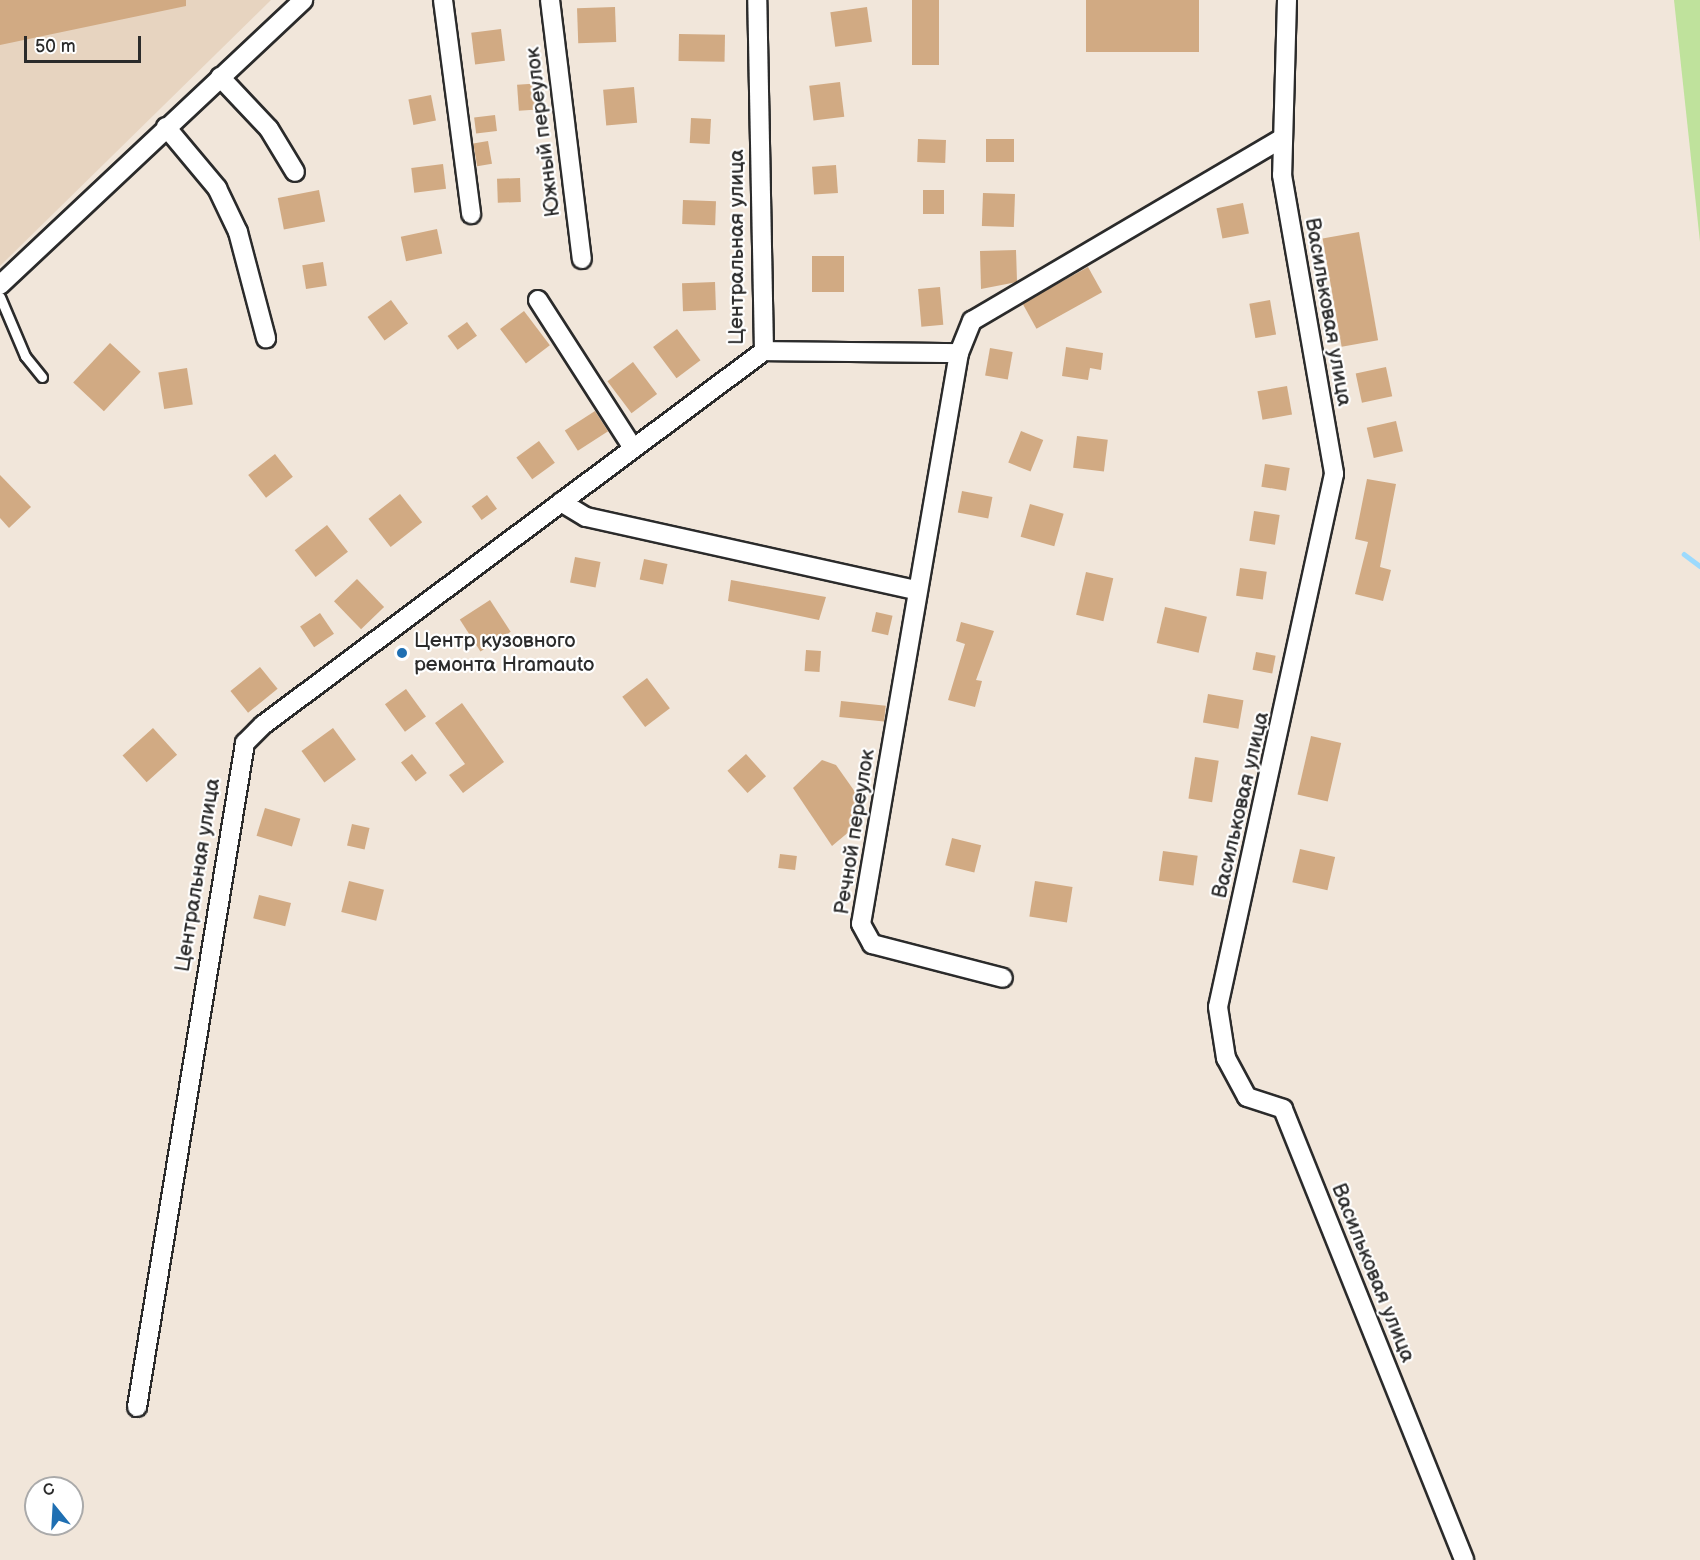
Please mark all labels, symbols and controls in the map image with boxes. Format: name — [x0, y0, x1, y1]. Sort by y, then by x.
scale bar — [27, 24, 144, 62]
text: 50 m — [35, 36, 76, 57]
street label: Южный переулок — [520, 46, 566, 218]
street label: Центральная улица — [724, 149, 750, 345]
street label: Васильковая улица — [1299, 216, 1357, 408]
place label: Центр кузовного ремонта Hramauto — [414, 628, 595, 678]
marker: Центр кузовного ремонта Hramauto — [395, 646, 409, 660]
street label: Васильковая улица — [1207, 709, 1275, 901]
street label: Речной переулок — [829, 747, 881, 917]
street label: Центральная улица — [170, 776, 226, 974]
street label: Васильковая улица — [1326, 1180, 1420, 1366]
north arrow — [24, 1476, 84, 1536]
text: С — [41, 1480, 57, 1501]

